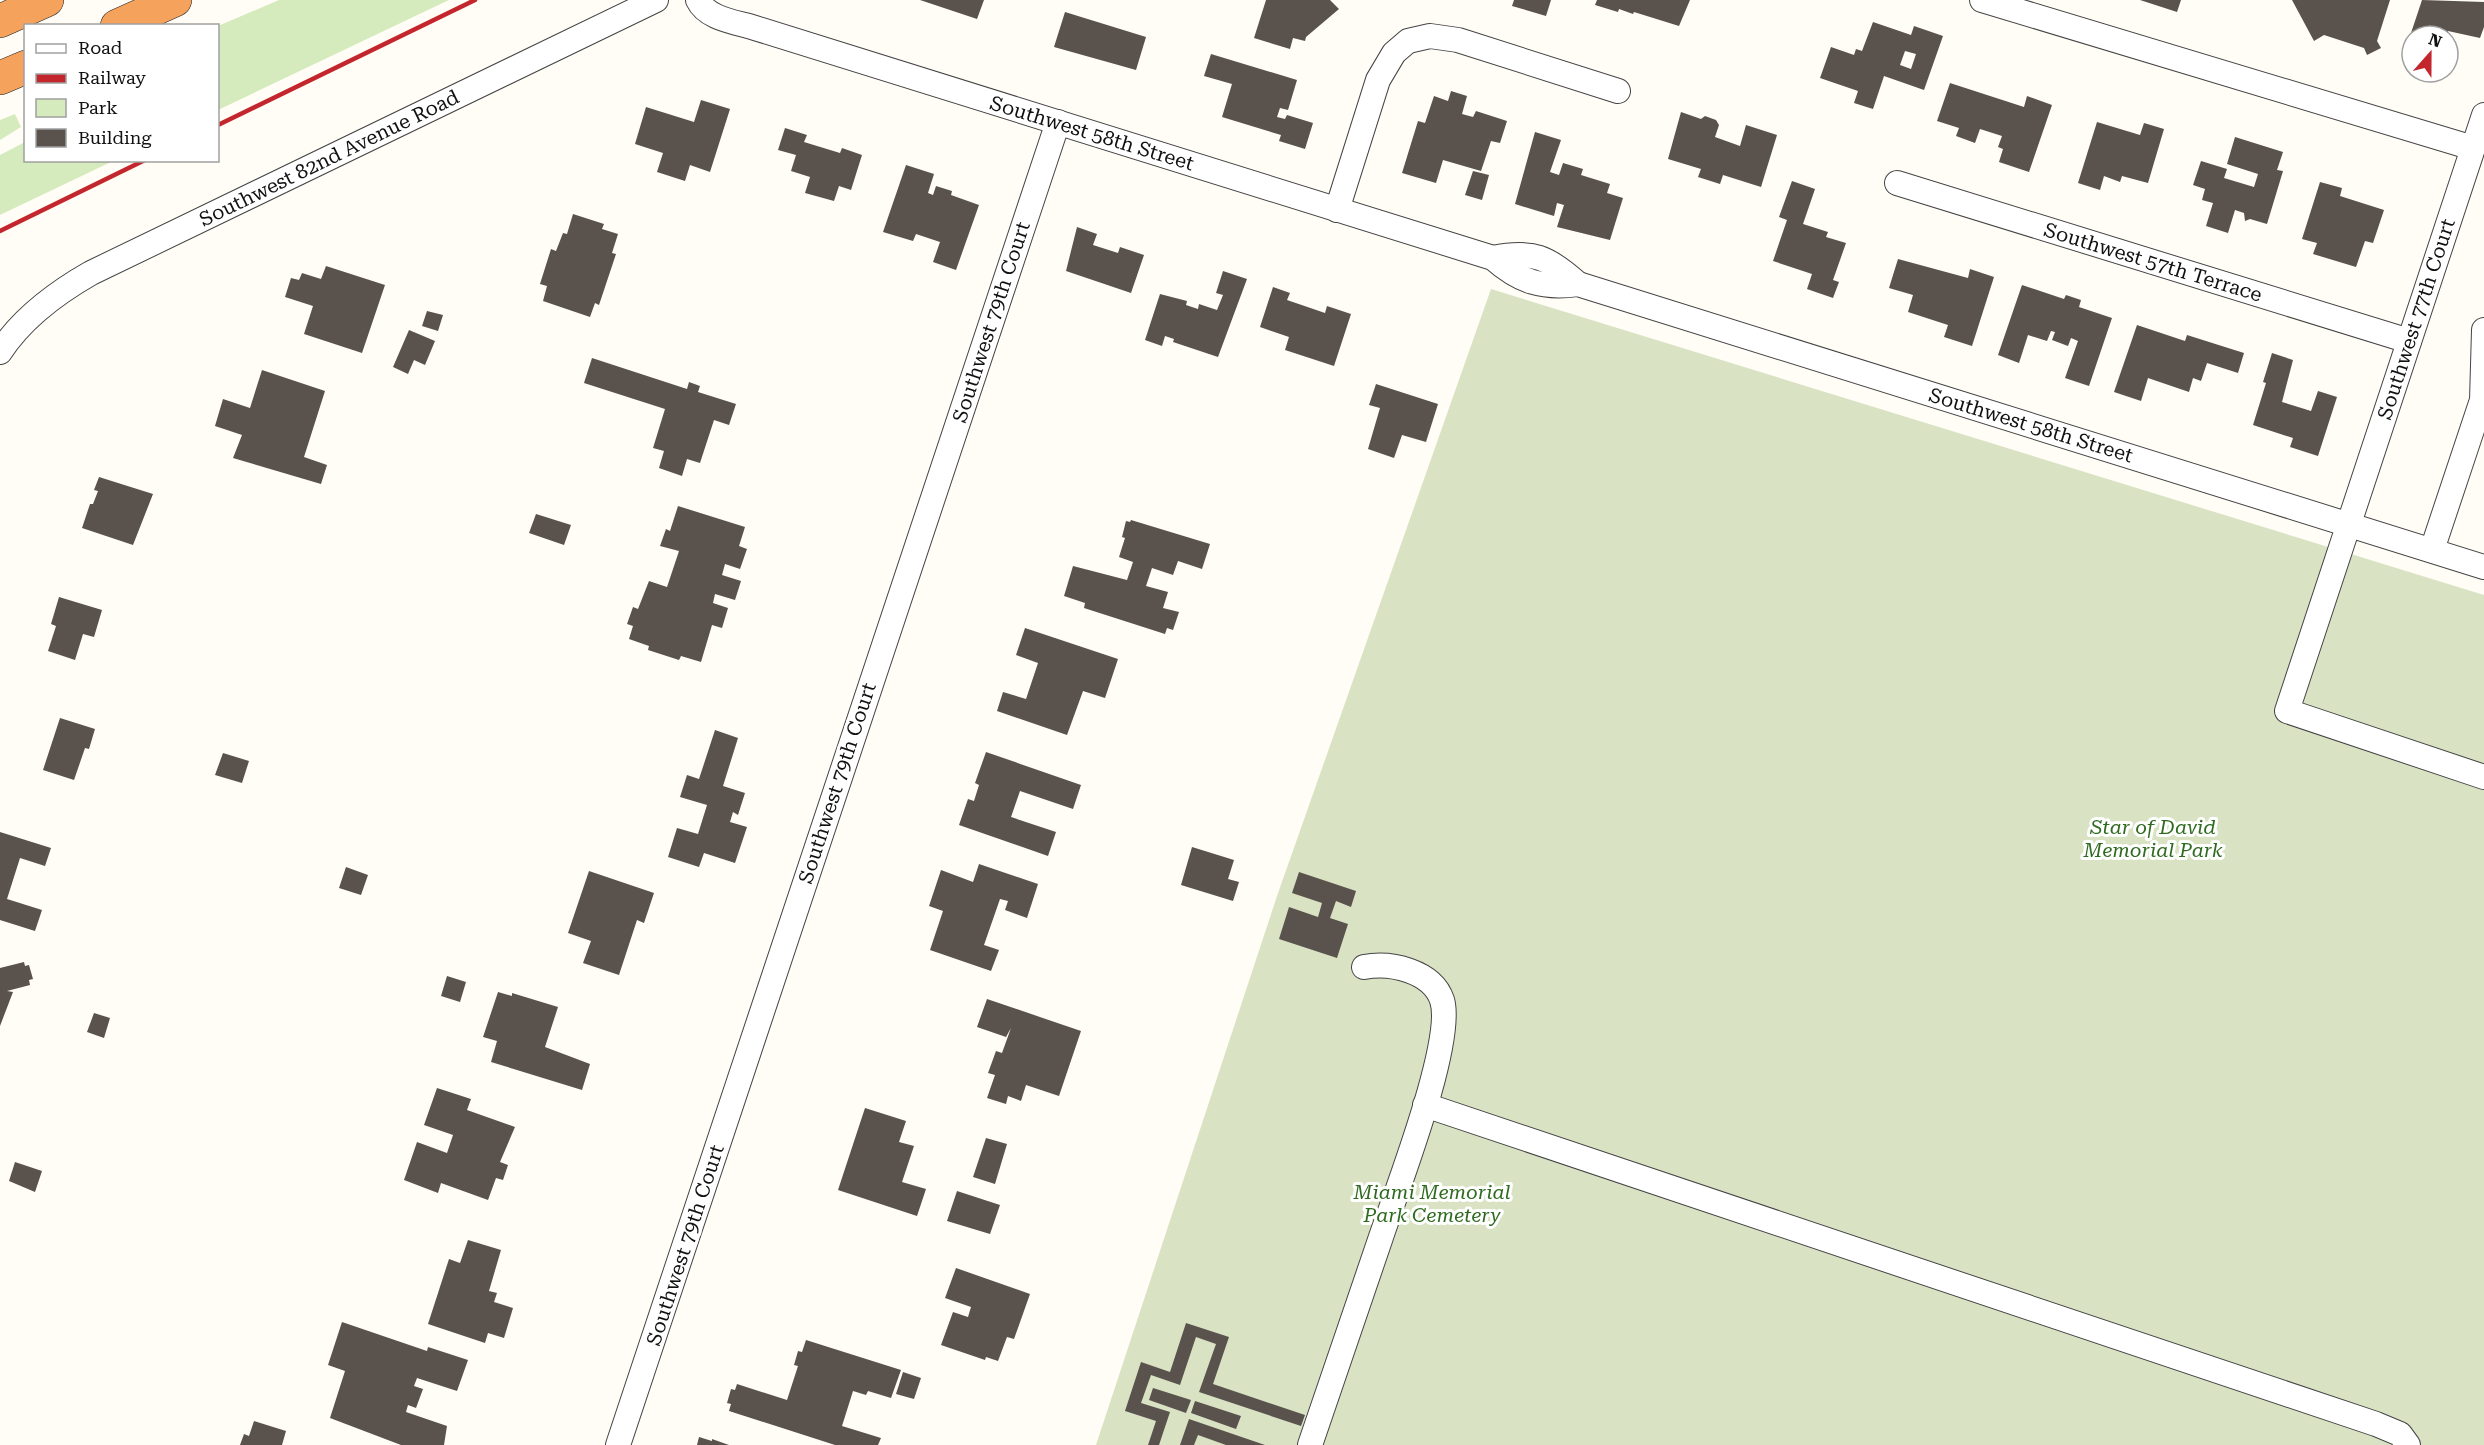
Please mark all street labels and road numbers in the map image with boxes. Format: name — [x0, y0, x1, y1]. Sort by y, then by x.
street label: Southwest 82nd Avenue Road — [195, 84, 463, 231]
street label: Southwest 58th Street — [987, 91, 1197, 176]
street label: Southwest 77th Court — [2372, 215, 2460, 423]
street label: Southwest 57th Terrace — [2041, 217, 2265, 307]
street label: Southwest 79th Court — [947, 218, 1035, 426]
street label: Southwest 58th Street — [1926, 383, 2136, 468]
street label: Southwest 79th Court — [793, 679, 881, 887]
street label: Southwest 79th Court — [641, 1141, 729, 1349]

